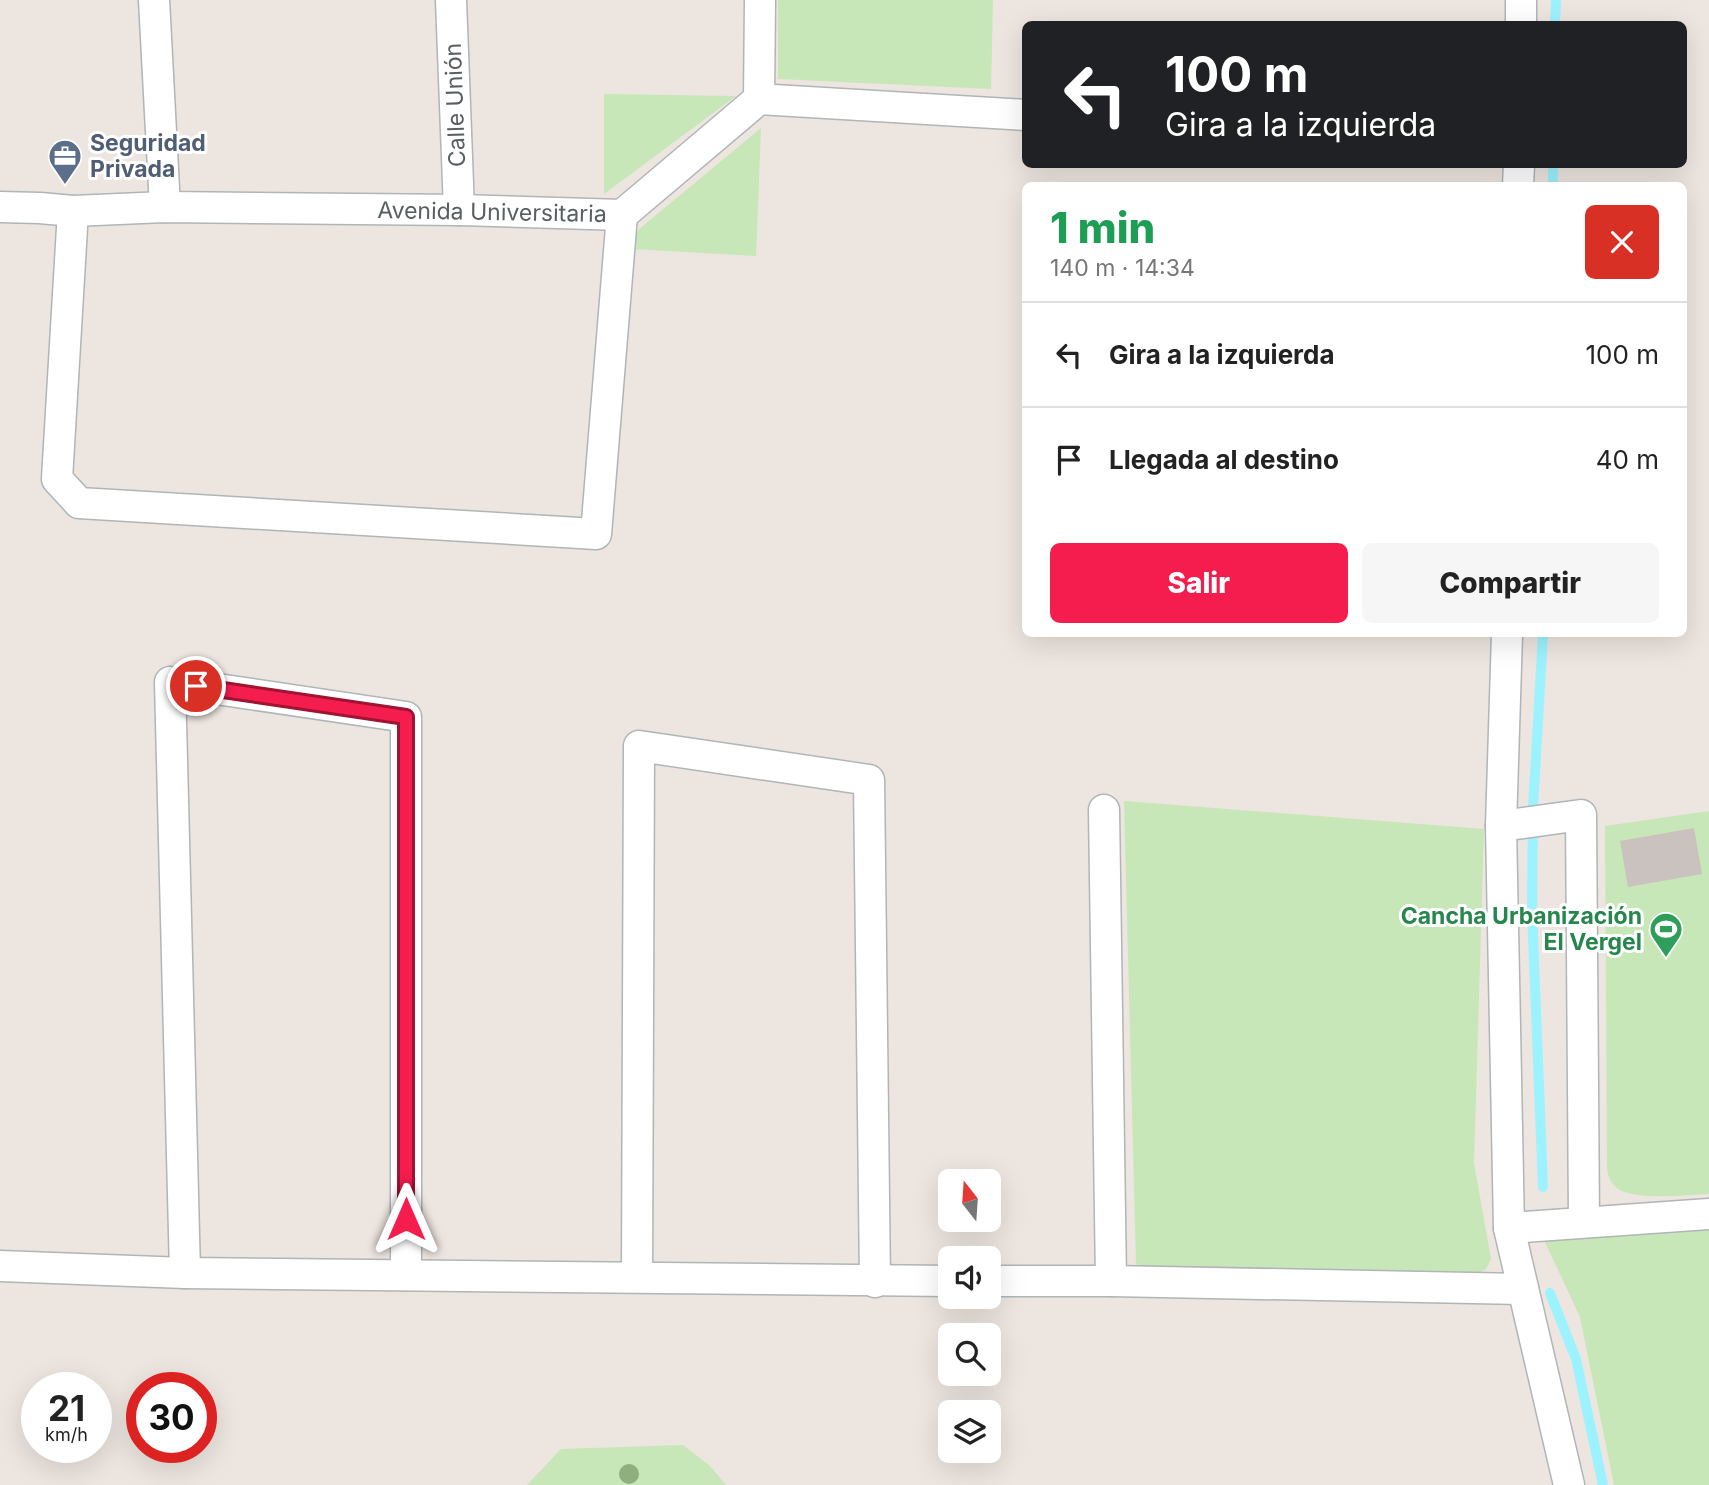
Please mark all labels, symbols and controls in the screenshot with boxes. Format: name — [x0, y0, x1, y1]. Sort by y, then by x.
street label: Calle Unión — [439, 42, 471, 168]
text: 100 m — [1165, 45, 1309, 104]
icon: left — [1050, 49, 1141, 140]
text: Gira a la izquierda — [1165, 105, 1436, 144]
place label: Seguridad Privada — [90, 129, 206, 183]
office icon: Seguridad Privada — [46, 137, 84, 186]
street label: Avenida Universitaria — [377, 196, 607, 228]
text: 1 min — [1050, 202, 1155, 253]
button: close — [1585, 205, 1659, 279]
text: 140 m · 14:34 — [1050, 254, 1195, 282]
icon: left — [1050, 336, 1088, 374]
text: Gira a la izquierda — [1109, 339, 1335, 370]
text: 100 m — [1586, 339, 1659, 370]
icon: arrive — [1050, 441, 1088, 479]
text: Llegada al destino — [1109, 444, 1339, 475]
text: 40 m — [1596, 444, 1659, 475]
button: Salir — [1050, 543, 1348, 623]
button: Compartir — [1362, 543, 1659, 623]
pin — [166, 656, 226, 716]
icon: arrive — [177, 667, 215, 705]
place label: Cancha Urbanización El Vergel — [1401, 902, 1642, 956]
sports icon: Cancha Urbanización El Vergel — [1647, 910, 1685, 959]
north arrow — [938, 1169, 1001, 1232]
map controls — [938, 1169, 1001, 1463]
position arrow — [369, 1182, 443, 1256]
button: sound — [938, 1246, 1001, 1309]
button: search — [938, 1323, 1001, 1386]
speed limit sign: 30 — [126, 1372, 217, 1463]
text: 21 — [48, 1387, 85, 1429]
button: layers — [938, 1400, 1001, 1463]
text: km/h — [45, 1424, 88, 1445]

